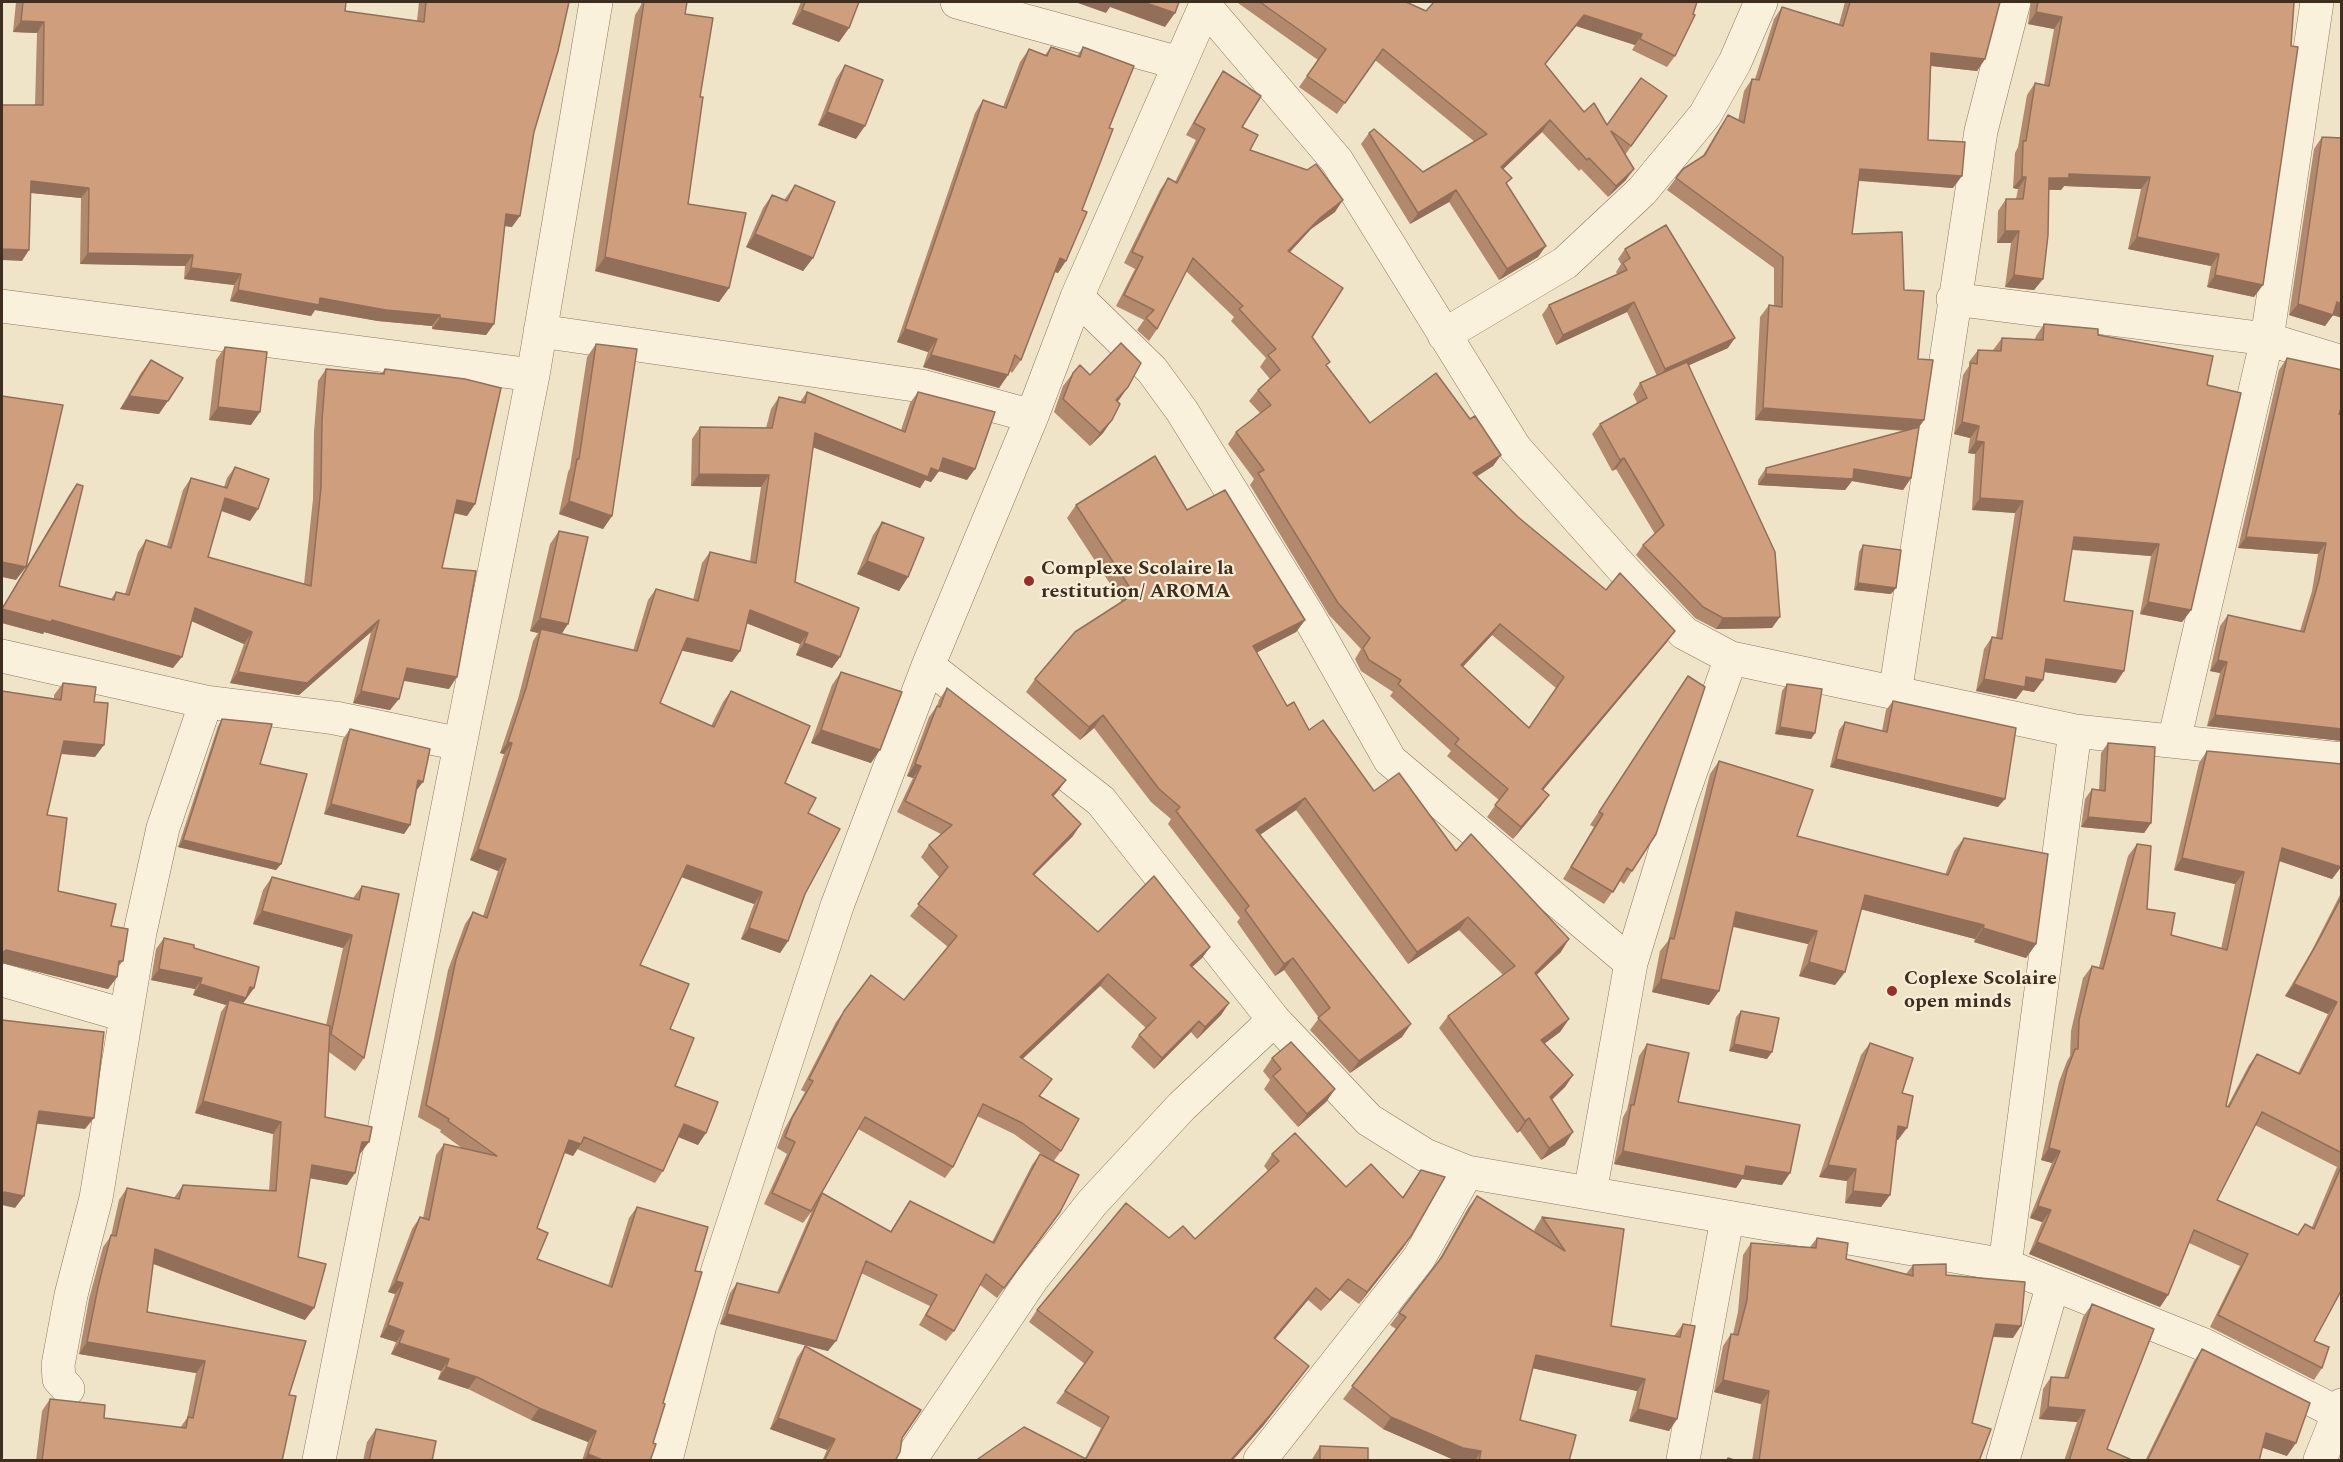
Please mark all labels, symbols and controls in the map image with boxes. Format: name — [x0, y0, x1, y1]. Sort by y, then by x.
place label: Complexe Scolaire la restitution/ AROMA — [1041, 558, 1234, 605]
marker: Complexe Scolaire la restitution/ AROMA — [1022, 574, 1036, 588]
place label: Coplexe Scolaire open minds — [1904, 968, 2057, 1015]
marker: Coplexe Scolaire open minds — [1885, 984, 1899, 998]

